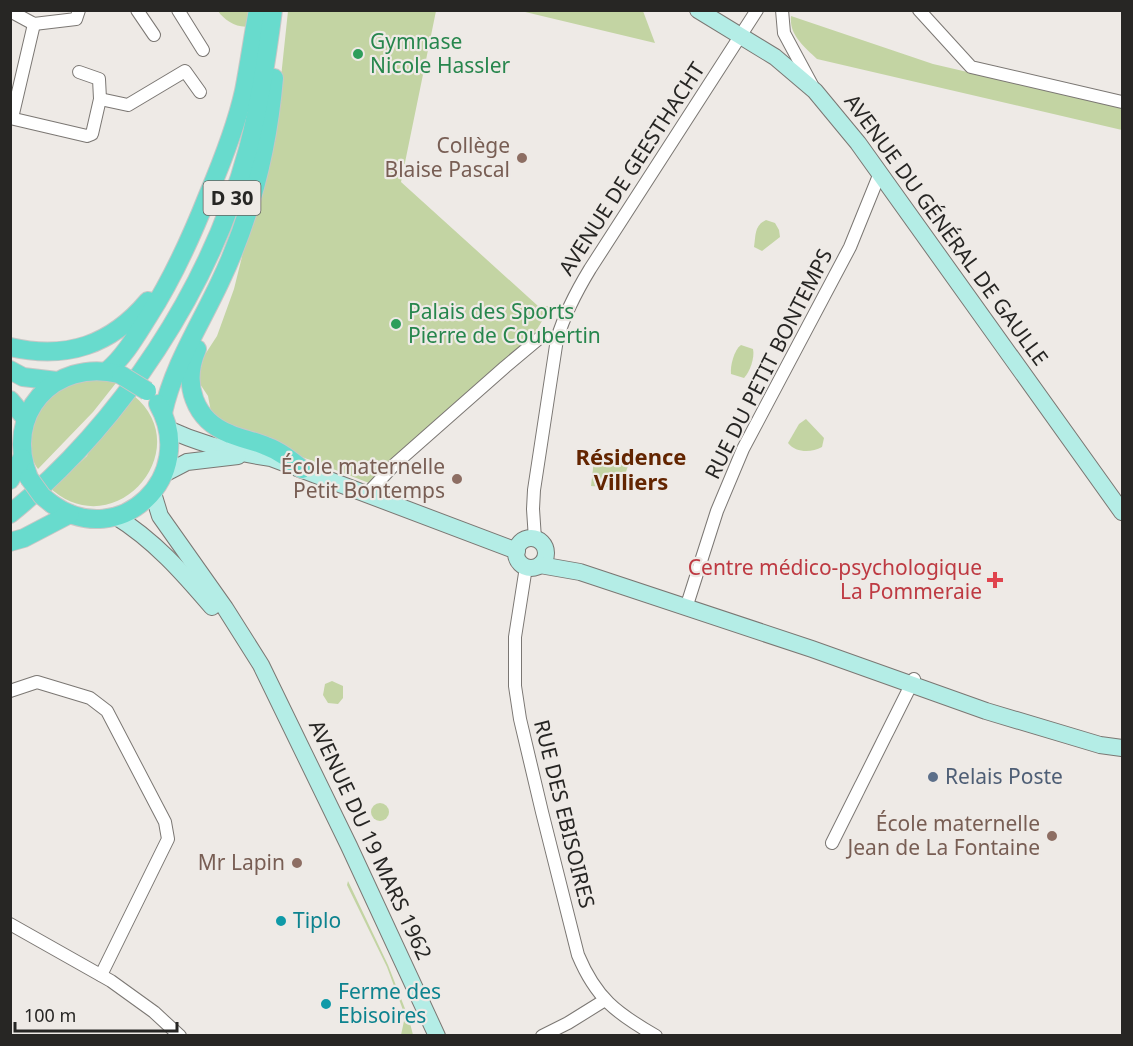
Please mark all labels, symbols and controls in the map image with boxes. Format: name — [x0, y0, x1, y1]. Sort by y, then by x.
place label: Gymnase Nicole Hassler — [370, 27, 511, 79]
marker: Gymnase Nicole Hassler — [351, 47, 365, 61]
street label: AVENUE DE GEESTHACHT — [552, 56, 711, 280]
street label: AVENUE DU GÉNÉRAL DE GAULLE — [839, 88, 1055, 371]
place label: Collège Blaise Pascal — [385, 131, 510, 183]
marker: Collège Blaise Pascal — [515, 151, 529, 165]
road number: D 30 — [204, 181, 260, 215]
street label: RUE DU PETIT BONTEMPS — [698, 244, 838, 483]
place label: Palais des Sports Pierre de Coubertin — [408, 297, 601, 349]
marker: Palais des Sports Pierre de Coubertin — [389, 317, 403, 331]
district label: Résidence Villiers — [575, 441, 687, 496]
place label: École maternelle Petit Bontemps — [281, 452, 445, 504]
marker: École maternelle Petit Bontemps — [450, 472, 464, 486]
place label: Centre médico-psychologique La Pommeraie — [688, 553, 982, 605]
marker: Centre médico-psychologique La Pommeraie — [986, 571, 1004, 589]
street label: AVENUE DU 19 MARS 1962 — [303, 715, 439, 964]
street label: RUE DES EBISOIRES — [528, 717, 602, 911]
place label: Relais Poste — [945, 762, 1063, 790]
marker: Relais Poste — [926, 770, 940, 784]
place label: École maternelle Jean de La Fontaine — [846, 809, 1040, 861]
marker: École maternelle Jean de La Fontaine — [1045, 829, 1059, 843]
place label: Mr Lapin — [198, 848, 285, 876]
marker: Mr Lapin — [290, 856, 304, 870]
place label: Tiplo — [293, 906, 341, 934]
marker: Tiplo — [274, 914, 288, 928]
place label: Ferme des Ebisoires — [338, 977, 441, 1029]
scale bar — [15, 995, 177, 1033]
marker: Ferme des Ebisoires — [319, 997, 333, 1011]
text: 100 m — [24, 1003, 76, 1027]

